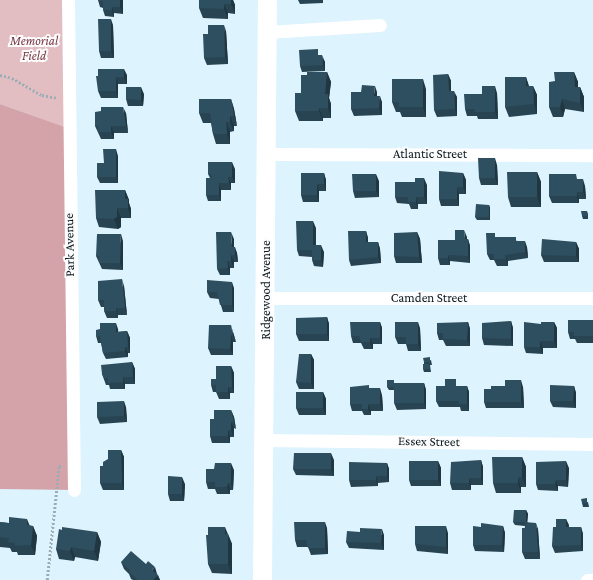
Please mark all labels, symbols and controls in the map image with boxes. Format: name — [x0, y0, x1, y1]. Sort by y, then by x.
park label: Memorial Field — [10, 34, 58, 65]
street label: Atlantic Street — [393, 146, 467, 162]
street label: Park Avenue — [62, 213, 78, 277]
street label: Ridgewood Avenue — [258, 240, 274, 340]
street label: Camden Street — [391, 290, 467, 306]
street label: Essex Street — [398, 434, 460, 450]

